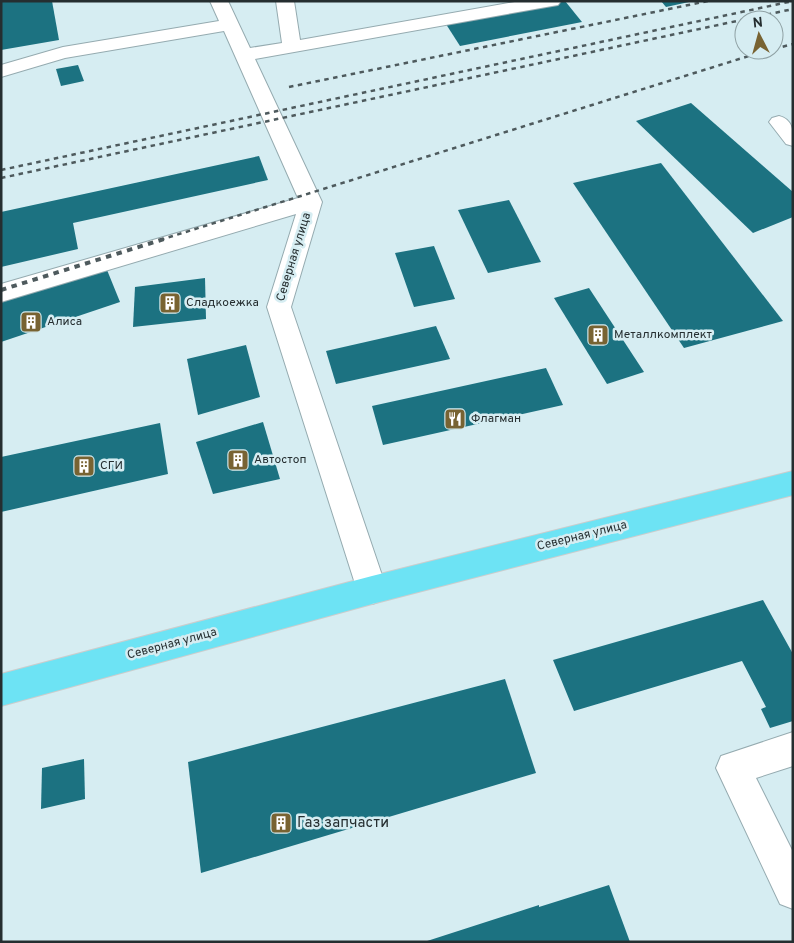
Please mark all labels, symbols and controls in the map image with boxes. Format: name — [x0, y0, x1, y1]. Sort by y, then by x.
north arrow — [734, 10, 784, 60]
text: N — [752, 15, 764, 33]
street label: Северная улица — [273, 211, 315, 303]
building icon: Сладкоежка — [158, 291, 182, 315]
place label: Сладкоежка — [186, 295, 259, 311]
building icon: Алиса — [19, 310, 43, 334]
place label: Алиса — [47, 314, 82, 330]
building icon: Металлкомплект — [586, 323, 610, 347]
place label: Металлкомплект — [614, 327, 712, 343]
restaurant icon: Флагман — [443, 407, 467, 431]
place label: Флагман — [471, 411, 521, 427]
building icon: Автостоп — [226, 448, 250, 472]
place label: Автостоп — [254, 452, 307, 468]
building icon: СГИ — [72, 454, 96, 478]
place label: СГИ — [100, 458, 123, 474]
street label: Северная улица — [535, 517, 629, 555]
street label: Северная улица — [125, 624, 219, 664]
building icon: Газ запчасти — [269, 811, 293, 835]
place label: Газ запчасти — [297, 814, 389, 833]

